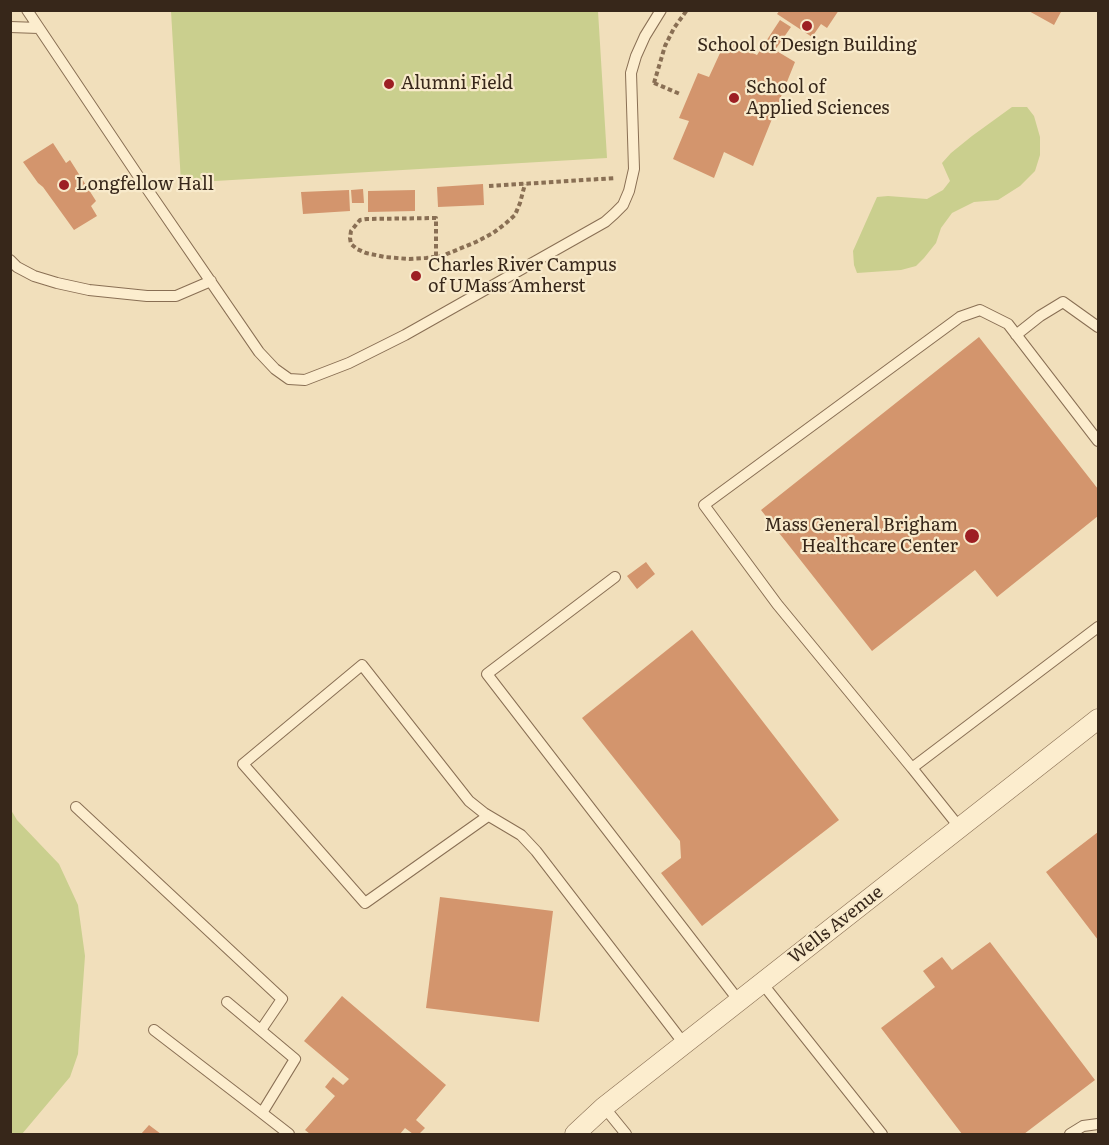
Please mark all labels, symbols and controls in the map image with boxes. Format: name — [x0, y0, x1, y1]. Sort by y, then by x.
marker: School of Design Building — [800, 19, 814, 33]
place label: School of Design Building — [697, 35, 917, 57]
place label: Alumni Field — [401, 73, 513, 95]
marker: Alumni Field — [382, 77, 396, 91]
place label: School of Applied Sciences — [746, 77, 889, 119]
marker: School of Applied Sciences — [727, 91, 741, 105]
place label: Longfellow Hall — [76, 174, 214, 196]
marker: Longfellow Hall — [57, 178, 71, 192]
place label: Charles River Campus of UMass Amherst — [428, 255, 616, 298]
marker: Charles River Campus of UMass Amherst — [409, 269, 423, 283]
place label: Mass General Brigham Healthcare Center — [764, 515, 958, 558]
marker: Mass General Brigham Healthcare Center — [963, 527, 981, 545]
street label: Wells Avenue — [784, 881, 888, 969]

